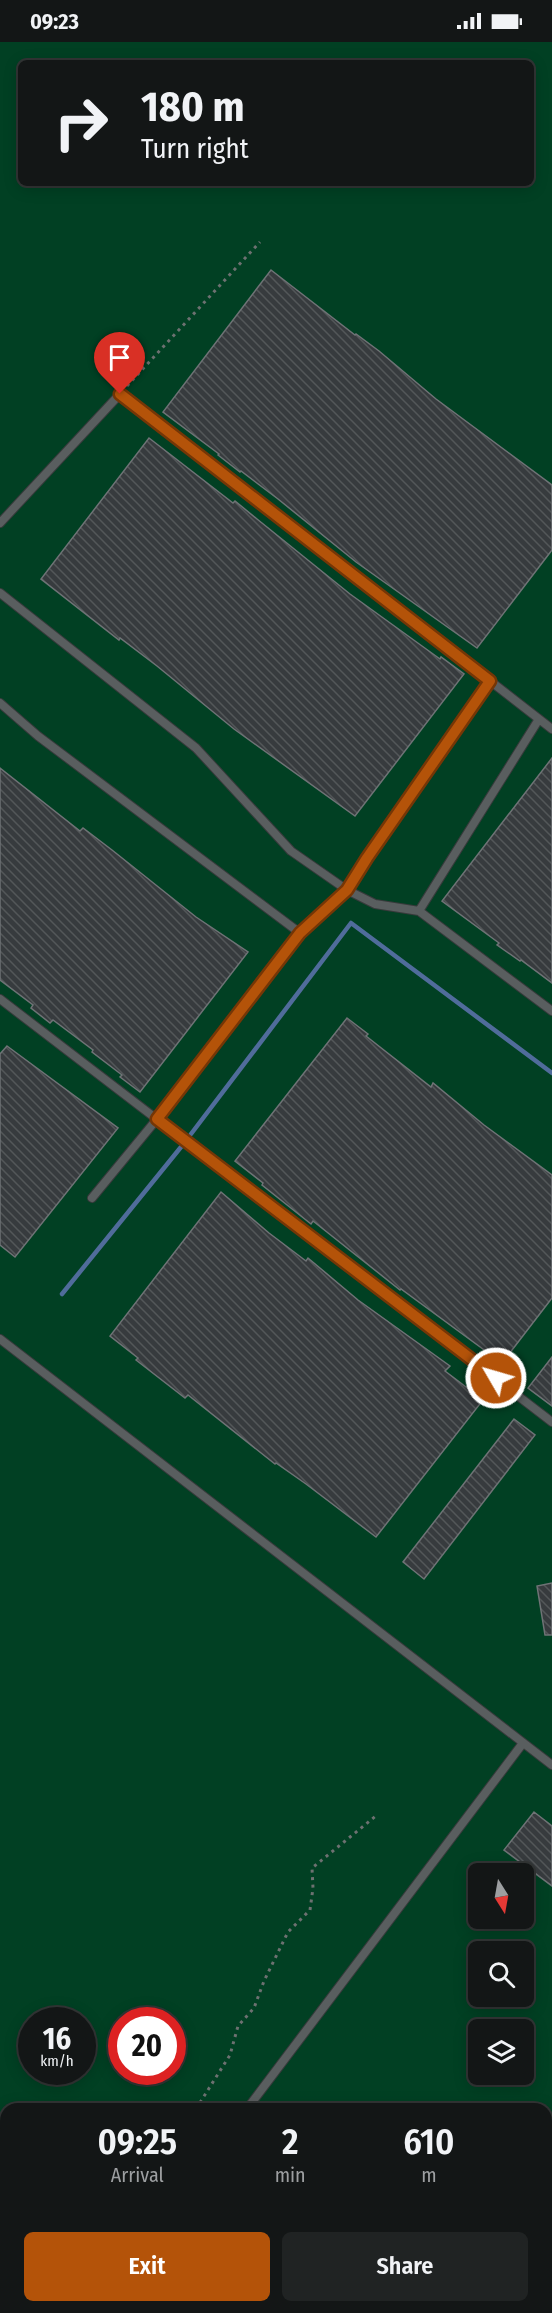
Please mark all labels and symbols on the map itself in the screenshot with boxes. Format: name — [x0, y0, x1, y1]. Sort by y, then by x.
pin — [94, 332, 145, 394]
position arrow — [464, 1346, 528, 1410]
north arrow — [468, 1863, 534, 1929]
speed limit sign: 20 — [108, 2007, 186, 2085]

